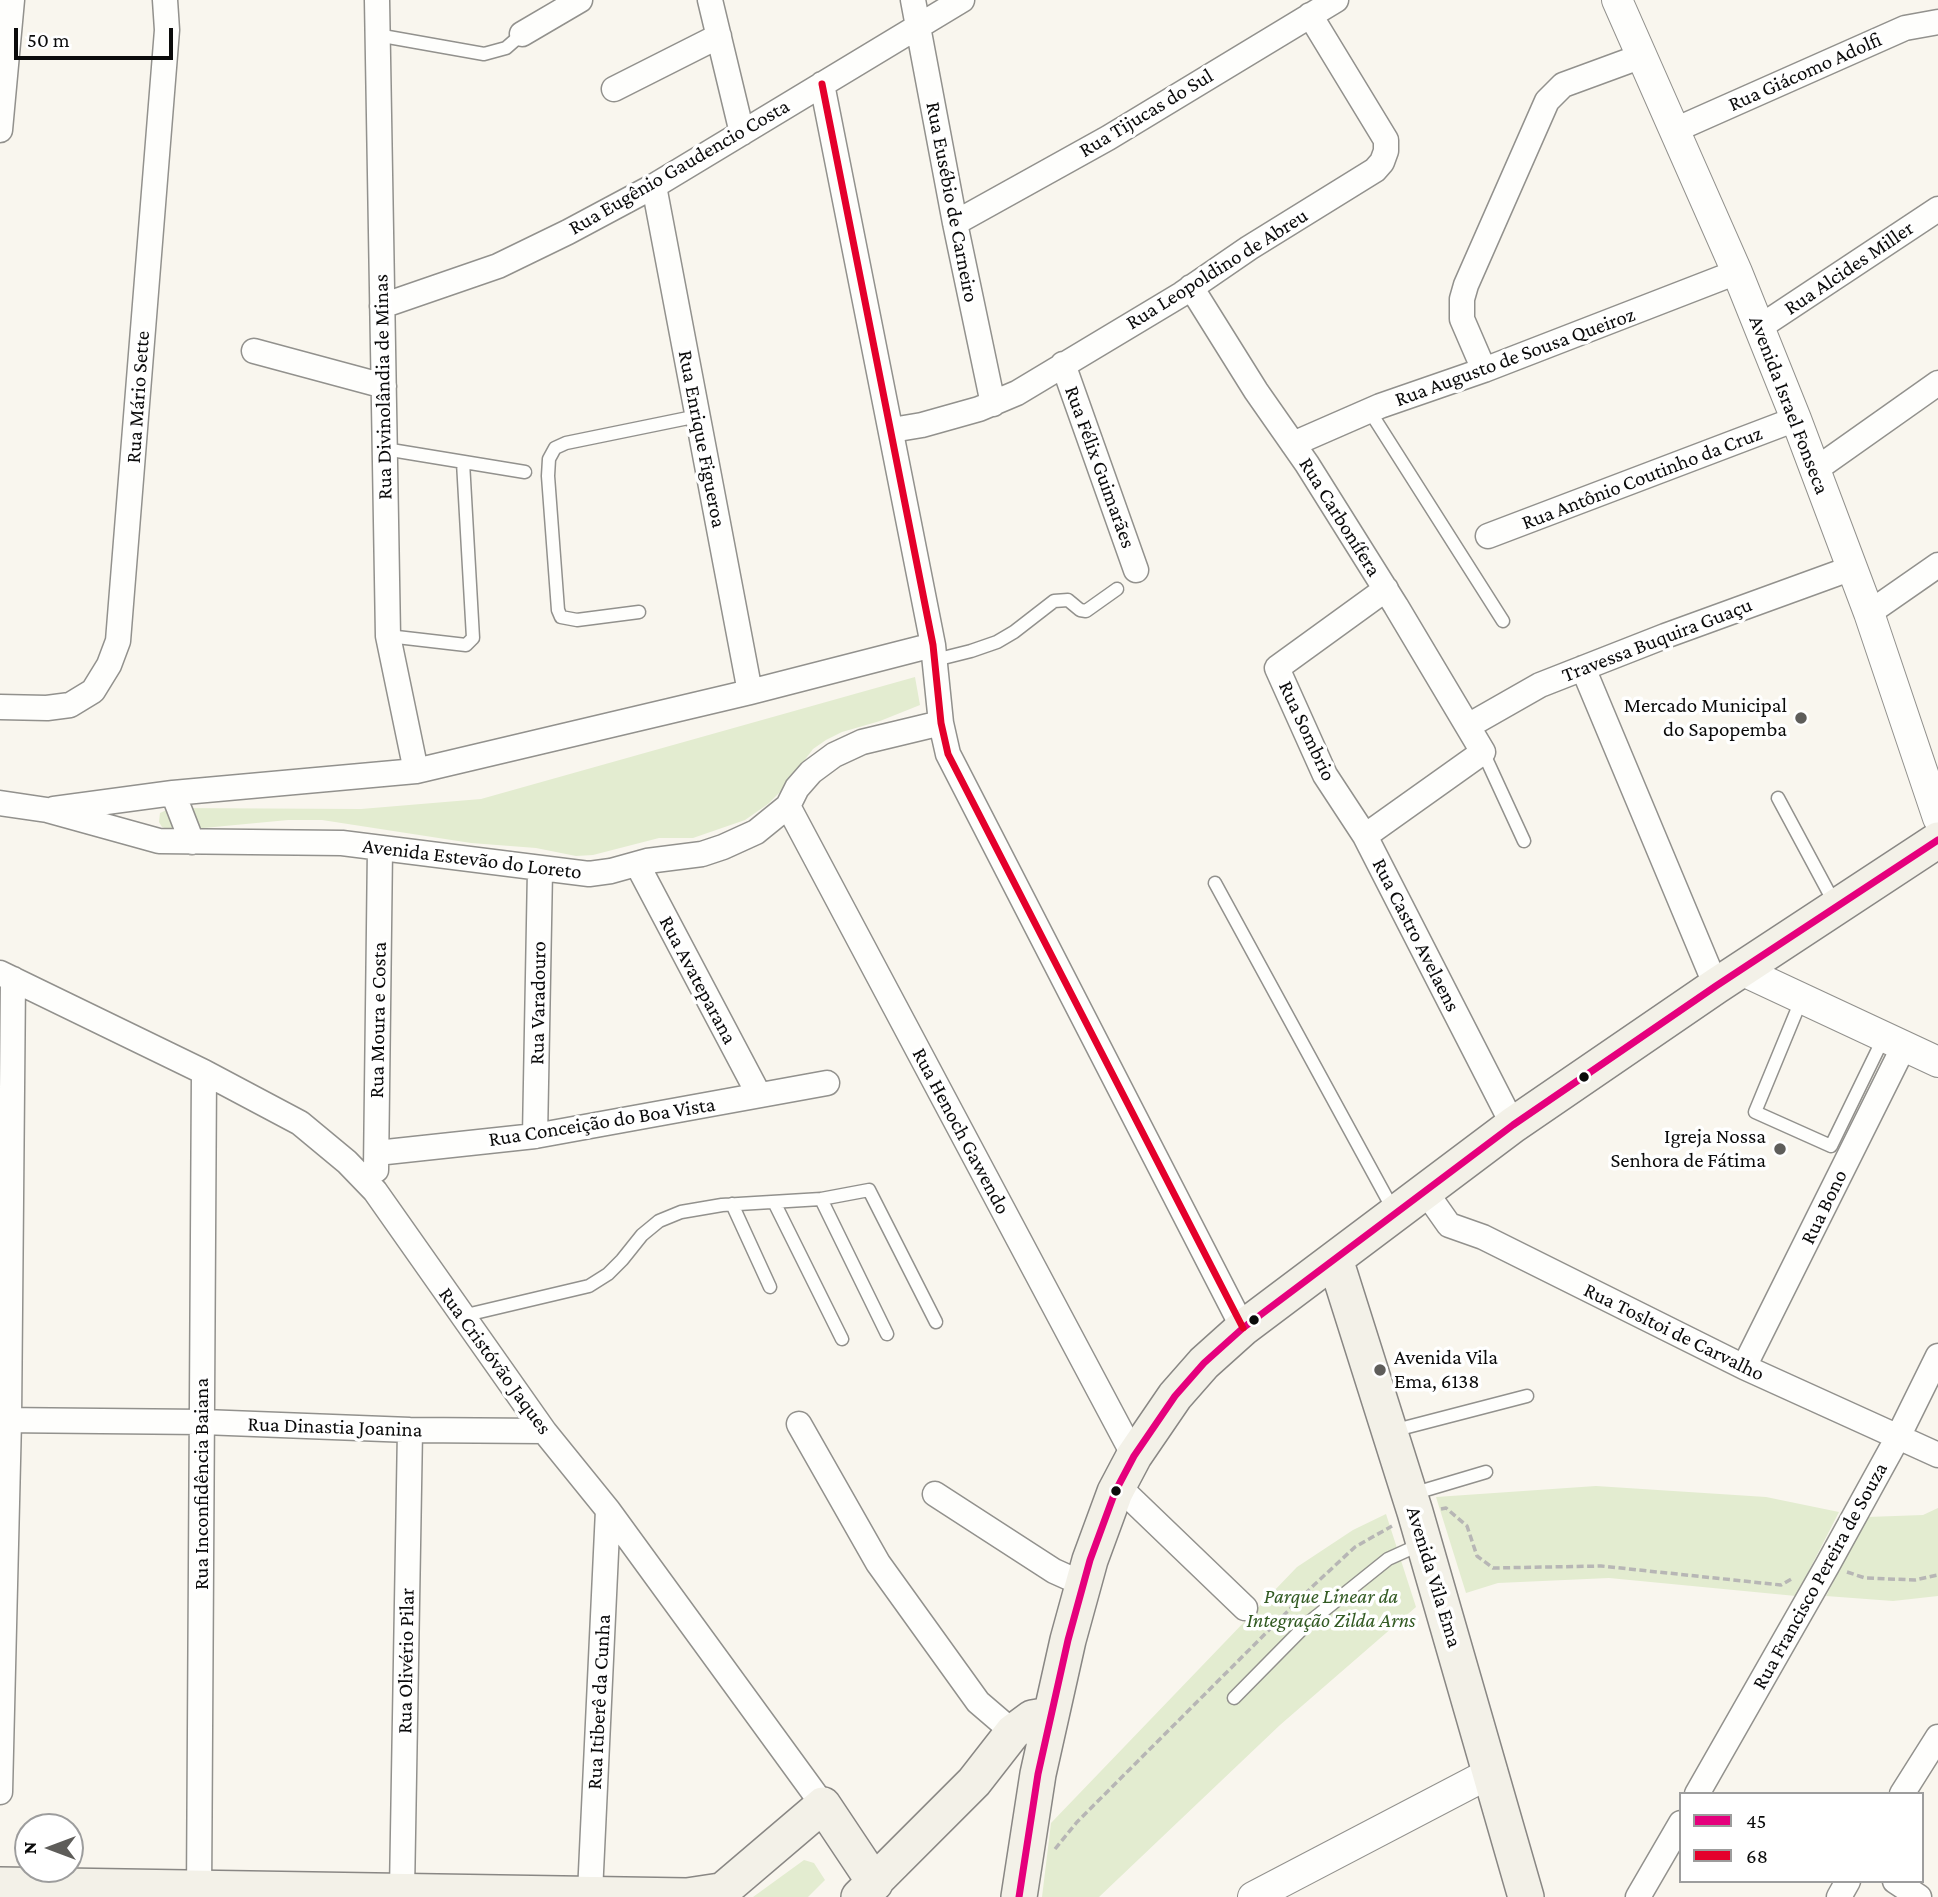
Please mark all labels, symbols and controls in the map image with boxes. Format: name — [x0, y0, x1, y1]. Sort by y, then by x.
scale bar — [18, 14, 177, 58]
street label: Rua Giácomo Adolfi — [1724, 27, 1886, 117]
text: 50 m — [27, 28, 70, 52]
street label: Rua Tijucas do Sul — [1074, 63, 1218, 163]
street label: Rua Eugênio Gaudencio Costa — [564, 93, 794, 241]
street label: Rua Eusébio de Carneiro — [920, 100, 984, 304]
street label: Rua Leopoldino de Abreu — [1121, 203, 1313, 335]
street label: Rua Alcides Miller — [1779, 215, 1919, 321]
street label: Rua Divinolândia de Minas — [368, 274, 398, 500]
street label: Rua Augusto de Sousa Queiroz — [1392, 302, 1638, 412]
street label: Avenida Israel Fonseca — [1743, 312, 1835, 498]
street label: Rua Mário Sette — [121, 330, 155, 464]
street label: Rua Enrique Figueroa — [672, 348, 732, 530]
street label: Rua Félix Guimarães — [1059, 382, 1141, 552]
street label: Rua Antônio Coutinho da Cruz — [1518, 420, 1766, 536]
street label: Rua Carbonífera — [1293, 453, 1387, 581]
street label: Travessa Buquira Guaçu — [1558, 592, 1756, 688]
street label: Rua Sombrio — [1273, 677, 1341, 785]
place label: Mercado Municipal do Sapopemba — [1624, 693, 1787, 743]
marker: Mercado Municipal do Sapopemba — [1793, 710, 1809, 726]
street label: Avenida Estevão do Loreto — [361, 833, 583, 885]
street label: Rua Castro Avelaens — [1366, 854, 1466, 1016]
street label: Rua Avateparana — [654, 912, 742, 1048]
street label: Rua Varadouro — [524, 941, 552, 1065]
street label: Rua Moura e Costa — [364, 942, 392, 1098]
street label: Rua Henoch Gawendo — [906, 1043, 1016, 1219]
unlabelled marker — [1577, 1070, 1591, 1084]
street label: Rua Conceição do Boa Vista — [487, 1092, 717, 1152]
place label: Igreja Nossa Senhora de Fátima — [1610, 1124, 1766, 1174]
marker: Igreja Nossa Senhora de Fátima — [1772, 1141, 1788, 1157]
street label: Rua Bono — [1795, 1166, 1853, 1248]
street label: Rua Tosltoi de Carvalho — [1580, 1277, 1768, 1387]
street label: Rua Cristóvão Jaques — [433, 1282, 557, 1440]
unlabelled marker — [1247, 1313, 1261, 1327]
place label: Avenida Vila Ema, 6138 — [1394, 1345, 1498, 1395]
marker: Avenida Vila Ema, 6138 — [1372, 1362, 1388, 1378]
street label: Rua Inconfidência Baiana — [189, 1378, 215, 1590]
street label: Rua Dinastia Joanina — [247, 1411, 423, 1443]
street label: Rua Francisco Pereira de Souza — [1747, 1458, 1893, 1694]
unlabelled marker — [1109, 1484, 1123, 1498]
street label: Avenida Vila Ema — [1401, 1503, 1467, 1651]
park label: Parque Linear da Integração Zilda Arns — [1246, 1584, 1416, 1634]
street label: Rua Olivério Pilar — [392, 1588, 420, 1734]
street label: Rua Itiberê da Cunha — [582, 1614, 616, 1790]
legend — [1679, 1792, 1924, 1883]
text: 45 — [1746, 1809, 1767, 1833]
north arrow — [14, 1813, 84, 1883]
text: N — [19, 1842, 40, 1854]
text: 68 — [1746, 1844, 1768, 1868]

